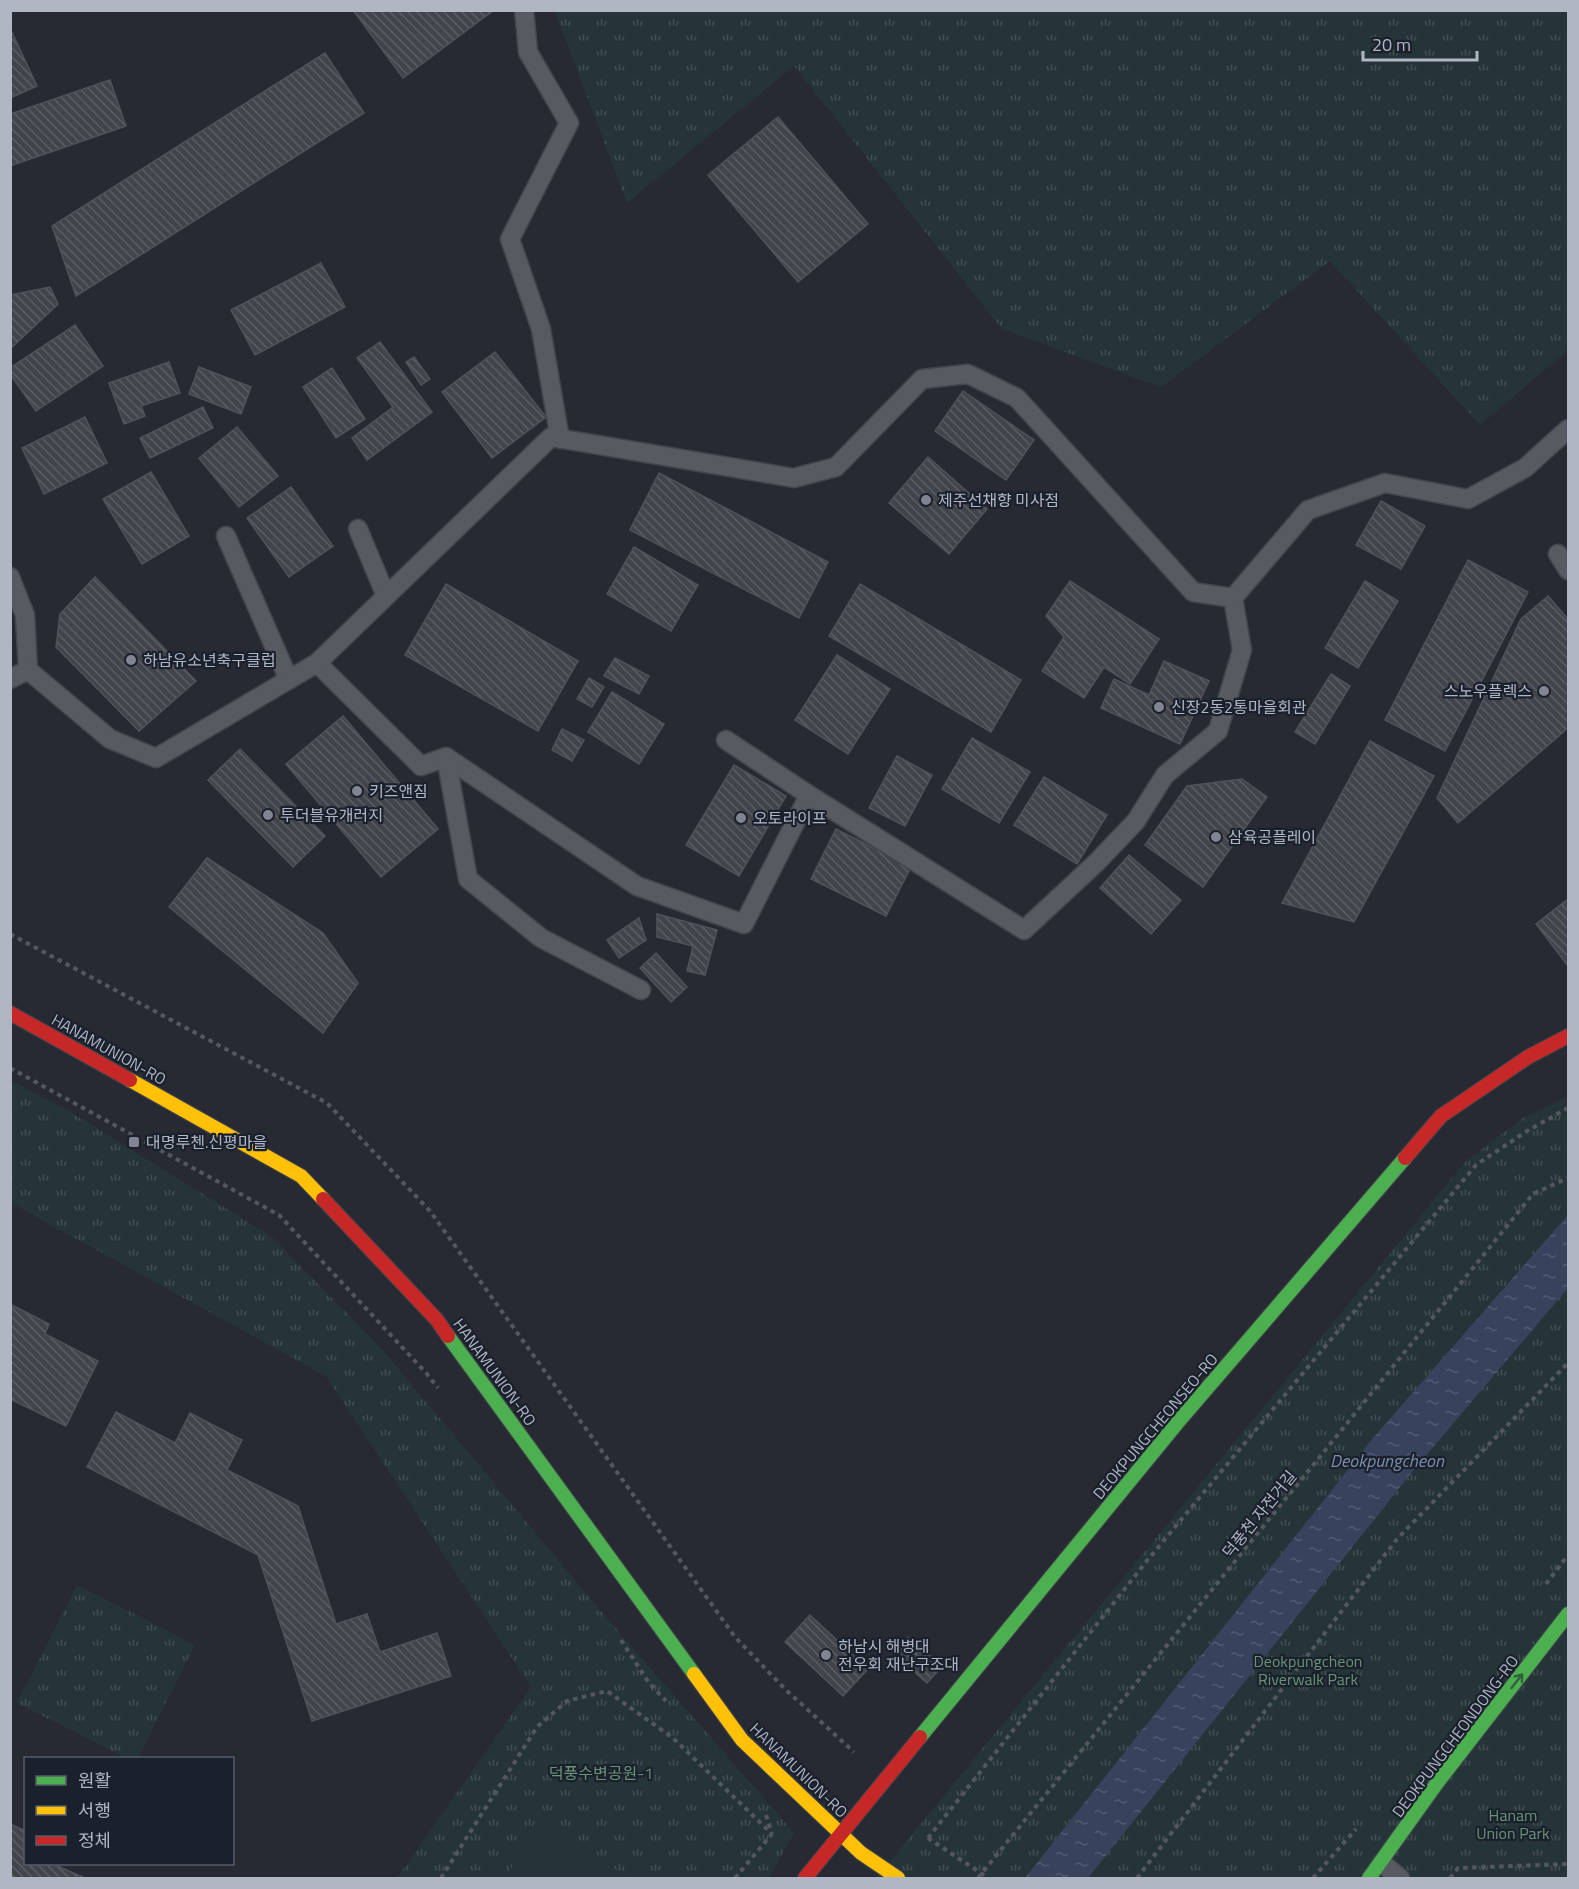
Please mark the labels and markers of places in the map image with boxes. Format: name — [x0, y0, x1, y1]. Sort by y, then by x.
place label: 제주선채향 미사점 — [938, 488, 1059, 512]
marker: 제주선채향 미사점 — [919, 493, 933, 507]
place label: 하남유소년축구클럽 — [143, 648, 275, 672]
marker: 하남유소년축구클럽 — [124, 653, 138, 667]
place label: 스노우플렉스 — [1444, 679, 1532, 703]
marker: 스노우플렉스 — [1537, 684, 1551, 698]
place label: 신장2동2통마을회관 — [1171, 695, 1307, 719]
marker: 신장2동2통마을회관 — [1152, 700, 1166, 714]
place label: 키즈앤짐 — [369, 779, 428, 803]
marker: 키즈앤짐 — [350, 784, 364, 798]
place label: 투더블유개러지 — [280, 803, 383, 827]
place label: 오토라이프 — [753, 806, 827, 830]
marker: 투더블유개러지 — [261, 808, 275, 822]
marker: 오토라이프 — [734, 811, 748, 825]
place label: 삼육공플레이 — [1228, 825, 1316, 849]
marker: 삼육공플레이 — [1209, 830, 1223, 844]
place label: 대명루첸.신평마을 — [146, 1130, 267, 1154]
marker: 대명루첸.신평마을 — [127, 1135, 141, 1149]
place label: 하남시 해병대 전우회 재난구조대 — [838, 1634, 959, 1676]
marker: 하남시 해병대 전우회 재난구조대 — [819, 1648, 833, 1662]

